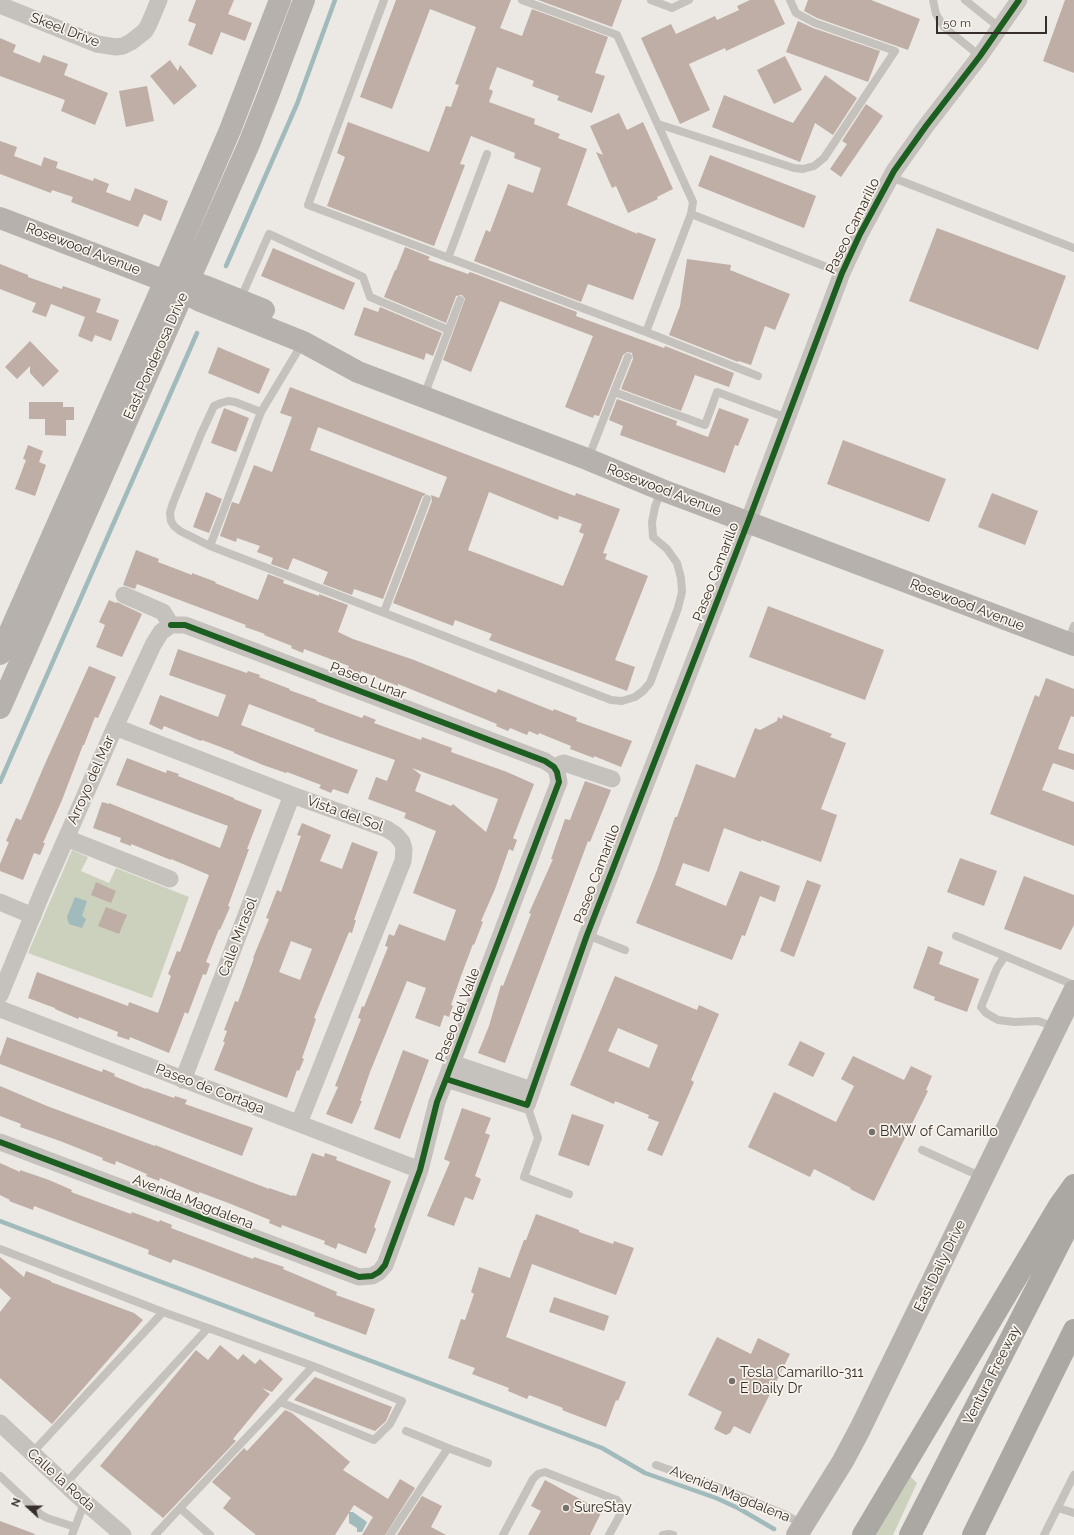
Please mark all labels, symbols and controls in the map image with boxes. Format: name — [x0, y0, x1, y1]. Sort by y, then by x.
scale bar — [938, 8, 1049, 34]
street label: Skeel Drive — [28, 9, 102, 51]
text: 50 m — [943, 16, 971, 30]
street label: Paseo Camarillo — [822, 175, 884, 277]
street label: Rosewood Avenue — [23, 219, 143, 279]
street label: East Ponderosa Drive — [120, 290, 192, 422]
street label: Rosewood Avenue — [604, 460, 724, 520]
street label: Paseo Camarillo — [689, 520, 743, 624]
street label: Rosewood Avenue — [907, 575, 1027, 635]
street label: Paseo Lunar — [328, 659, 408, 703]
street label: Arroyo del Mar — [64, 733, 118, 827]
street label: Vista del Sol — [304, 792, 386, 836]
street label: Paseo Camarillo — [570, 822, 624, 926]
street label: Calle Mirasol — [215, 895, 261, 979]
street label: Paseo del Valle — [432, 965, 484, 1065]
street label: Paseo de Cortaga — [153, 1061, 267, 1117]
place label: BMW of Camarillo — [880, 1124, 998, 1140]
marker: BMW of Camarillo — [867, 1127, 877, 1137]
street label: Avenida Magdalena — [130, 1171, 256, 1233]
street label: East Daily Drive — [911, 1217, 969, 1315]
street label: Ventura Freeway — [960, 1323, 1024, 1427]
place label: Tesla Camarillo-311 E Daily Dr — [740, 1365, 863, 1398]
marker: Tesla Camarillo-311 E Daily Dr — [727, 1376, 737, 1386]
street label: Calle la Roda — [24, 1445, 98, 1515]
street label: Avenida Magdalena — [667, 1462, 793, 1526]
north arrow — [8, 1487, 48, 1527]
text: N — [9, 1496, 24, 1509]
place label: SureStay — [574, 1500, 632, 1516]
marker: SureStay — [561, 1503, 571, 1513]

